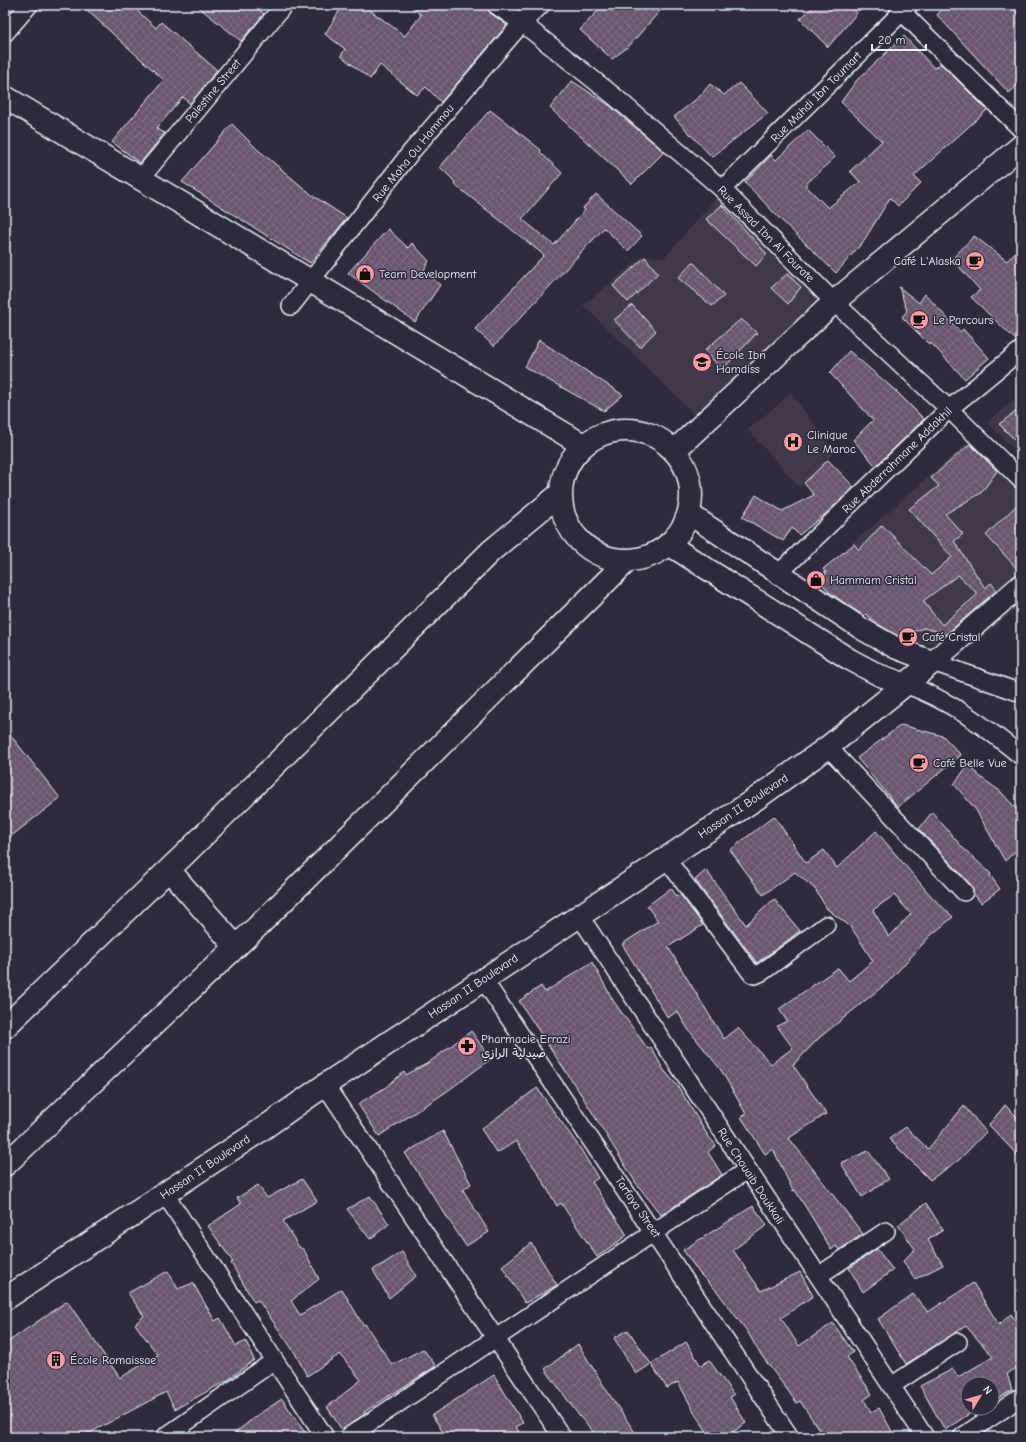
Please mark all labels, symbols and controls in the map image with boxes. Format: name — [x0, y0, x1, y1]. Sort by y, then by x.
scale bar — [872, 26, 926, 52]
text: 20 m — [878, 33, 906, 47]
street label: Rue Mahdi Ibn Toumart — [768, 48, 865, 145]
street label: Palestine Street — [182, 56, 244, 126]
street label: Rue Moha Ou Hammou — [369, 101, 457, 205]
street label: Rue Assad Ibn Al Fourate — [715, 183, 817, 285]
cafe icon: Café L'Alaska — [964, 250, 986, 272]
place label: Café L'Alaska — [894, 254, 961, 268]
shop icon: Team Development — [354, 263, 376, 285]
place label: Team Development — [379, 267, 477, 281]
cafe icon: Le Parcours — [908, 309, 930, 331]
place label: Le Parcours — [933, 313, 994, 327]
place label: École Ibn Hamdiss — [716, 348, 766, 376]
school or university icon: École Ibn Hamdiss — [691, 351, 713, 373]
street label: Rue Abderrahmane Addakhil — [839, 404, 955, 516]
place label: Clinique Le Maroc — [807, 428, 856, 456]
hospital icon: Clinique Le Maroc — [782, 431, 804, 453]
shop icon: Hammam Cristal — [805, 569, 827, 591]
place label: Hammam Cristal — [830, 573, 917, 587]
cafe icon: Café Cristal — [897, 626, 919, 648]
place label: Café Cristal — [922, 630, 980, 644]
cafe icon: Café Belle Vue — [908, 752, 930, 774]
place label: Café Belle Vue — [933, 756, 1007, 770]
street label: Hassan II Boulevard — [695, 771, 791, 841]
street label: Hassan II Boulevard — [425, 951, 521, 1021]
place label: Pharmacie Errazi صيدلية الرازي — [481, 1032, 570, 1062]
pharmacy icon: Pharmacie Errazi صيدلية الرازي — [456, 1035, 478, 1057]
street label: Rue Chouaib Doukkali — [715, 1125, 787, 1227]
street label: Hassan II Boulevard — [157, 1132, 253, 1202]
street label: Tarfaya Street — [612, 1174, 664, 1241]
building icon: École Romaissae — [45, 1349, 67, 1371]
place label: École Romaissae — [70, 1353, 156, 1367]
north arrow — [960, 1376, 1000, 1416]
text: N — [980, 1383, 995, 1397]

